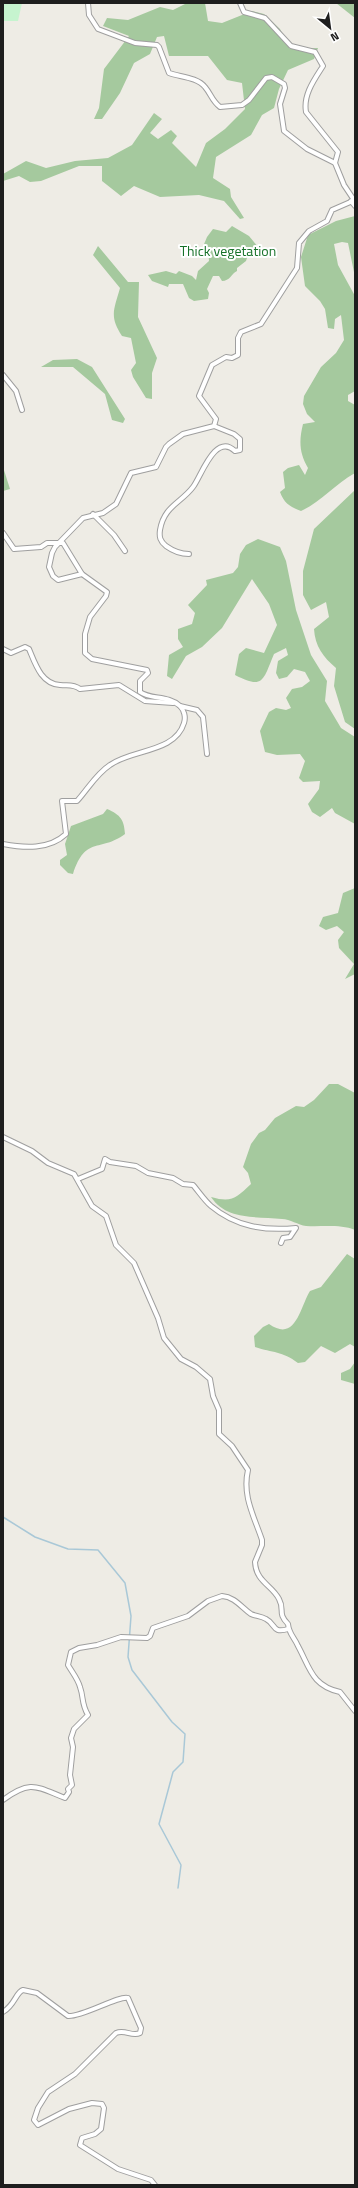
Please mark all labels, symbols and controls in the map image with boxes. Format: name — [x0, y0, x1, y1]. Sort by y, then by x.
north arrow — [310, 8, 350, 48]
text: N — [328, 28, 342, 46]
park label: Thick vegetation — [180, 240, 276, 261]

